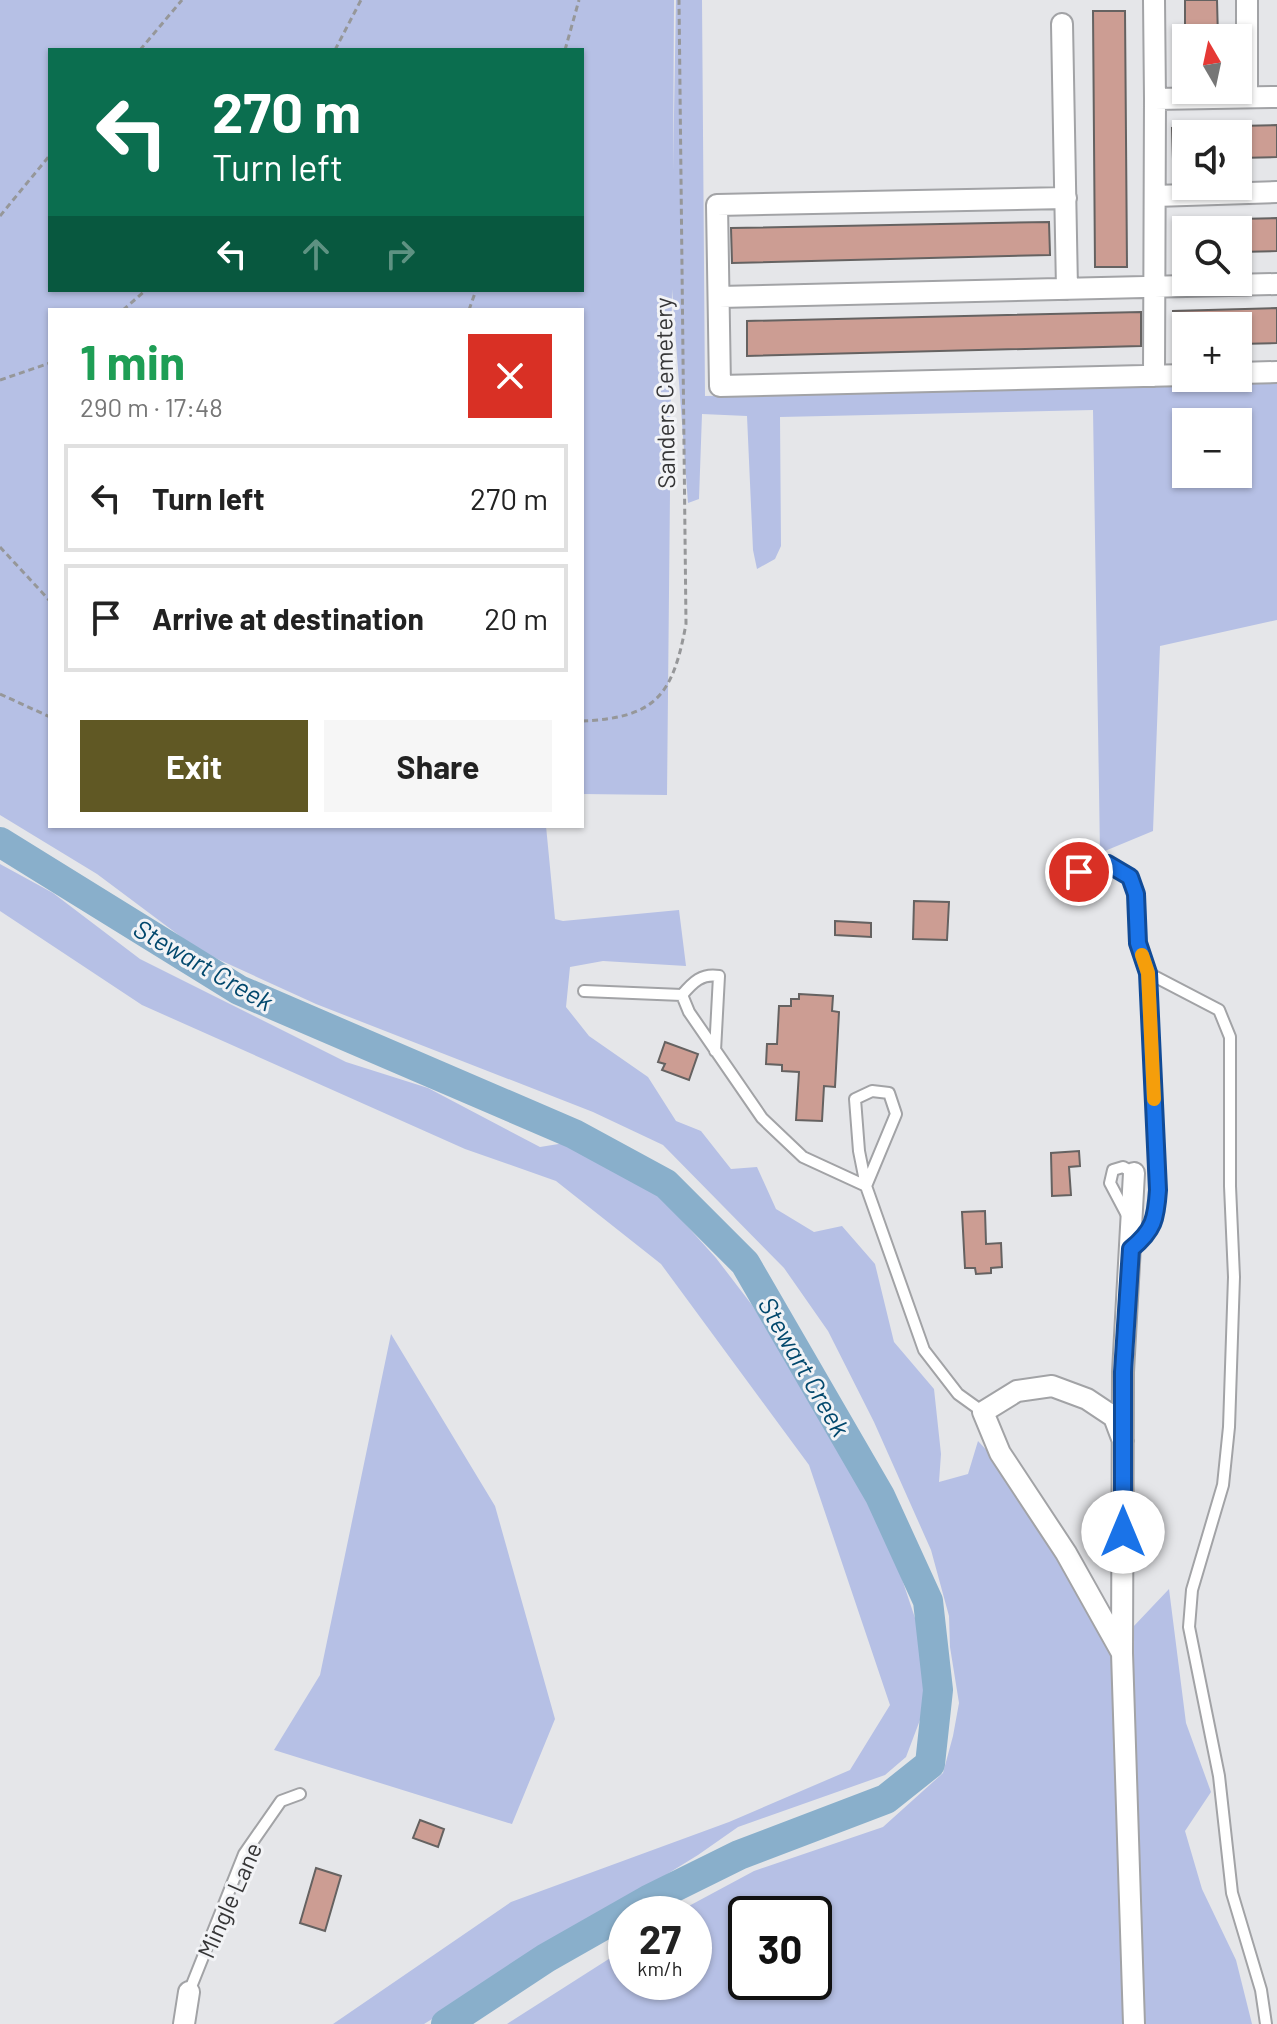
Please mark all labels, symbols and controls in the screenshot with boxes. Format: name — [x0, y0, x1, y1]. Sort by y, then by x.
north arrow — [1172, 24, 1252, 104]
map controls — [1172, 24, 1252, 488]
text: 270 m — [212, 77, 361, 144]
icon: left — [80, 80, 184, 184]
button: sound — [1172, 120, 1252, 200]
text: Turn left — [212, 145, 343, 188]
button: search — [1172, 216, 1252, 296]
icon: left — [210, 232, 254, 276]
icon: ahead — [294, 232, 338, 276]
icon: right — [378, 232, 422, 276]
street label: Sanders Cemetery — [648, 297, 680, 489]
button: + — [1172, 312, 1252, 392]
text: 1 min — [80, 332, 185, 390]
button: close — [468, 334, 552, 418]
text: 290 m · 17:48 — [80, 391, 223, 422]
button: − — [1172, 408, 1252, 488]
icon: left — [84, 476, 128, 520]
text: Turn left — [152, 480, 265, 516]
text: 270 m — [470, 480, 548, 516]
icon: arrive — [84, 596, 128, 640]
text: Arrive at destination — [152, 600, 424, 636]
text: 20 m — [484, 600, 548, 636]
button: Exit — [80, 720, 308, 812]
button: Share — [324, 720, 552, 812]
pin — [1045, 838, 1113, 906]
icon: arrive — [1057, 850, 1101, 894]
water label: Stewart Creek — [129, 912, 279, 1017]
water label: Stewart Creek — [753, 1291, 858, 1441]
position arrow — [1081, 1490, 1165, 1574]
street label: Mingle Lane — [191, 1838, 267, 1962]
speed limit sign: 30 — [728, 1896, 832, 2000]
text: 27 — [639, 1914, 681, 1962]
text: km/h — [637, 1956, 683, 1980]

